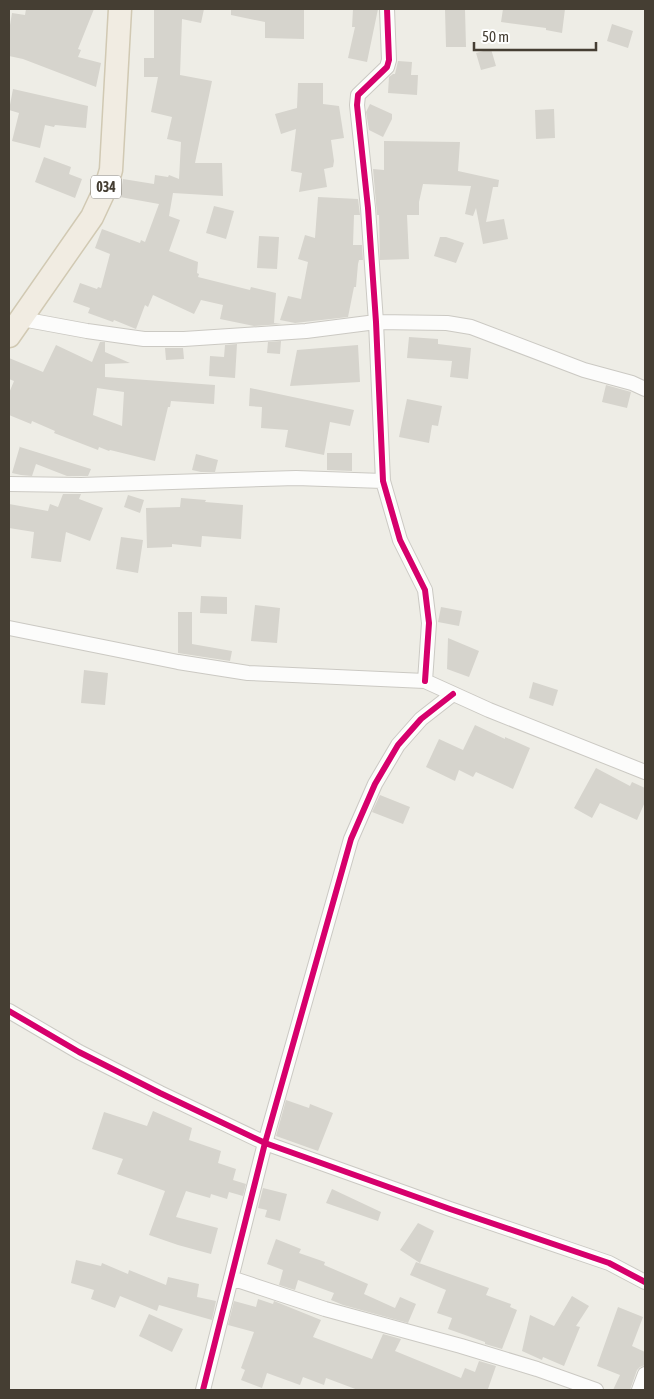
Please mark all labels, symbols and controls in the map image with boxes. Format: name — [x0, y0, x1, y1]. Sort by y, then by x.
scale bar — [474, 20, 596, 52]
text: 50 m — [482, 28, 509, 45]
road number: 034 — [91, 176, 121, 198]

